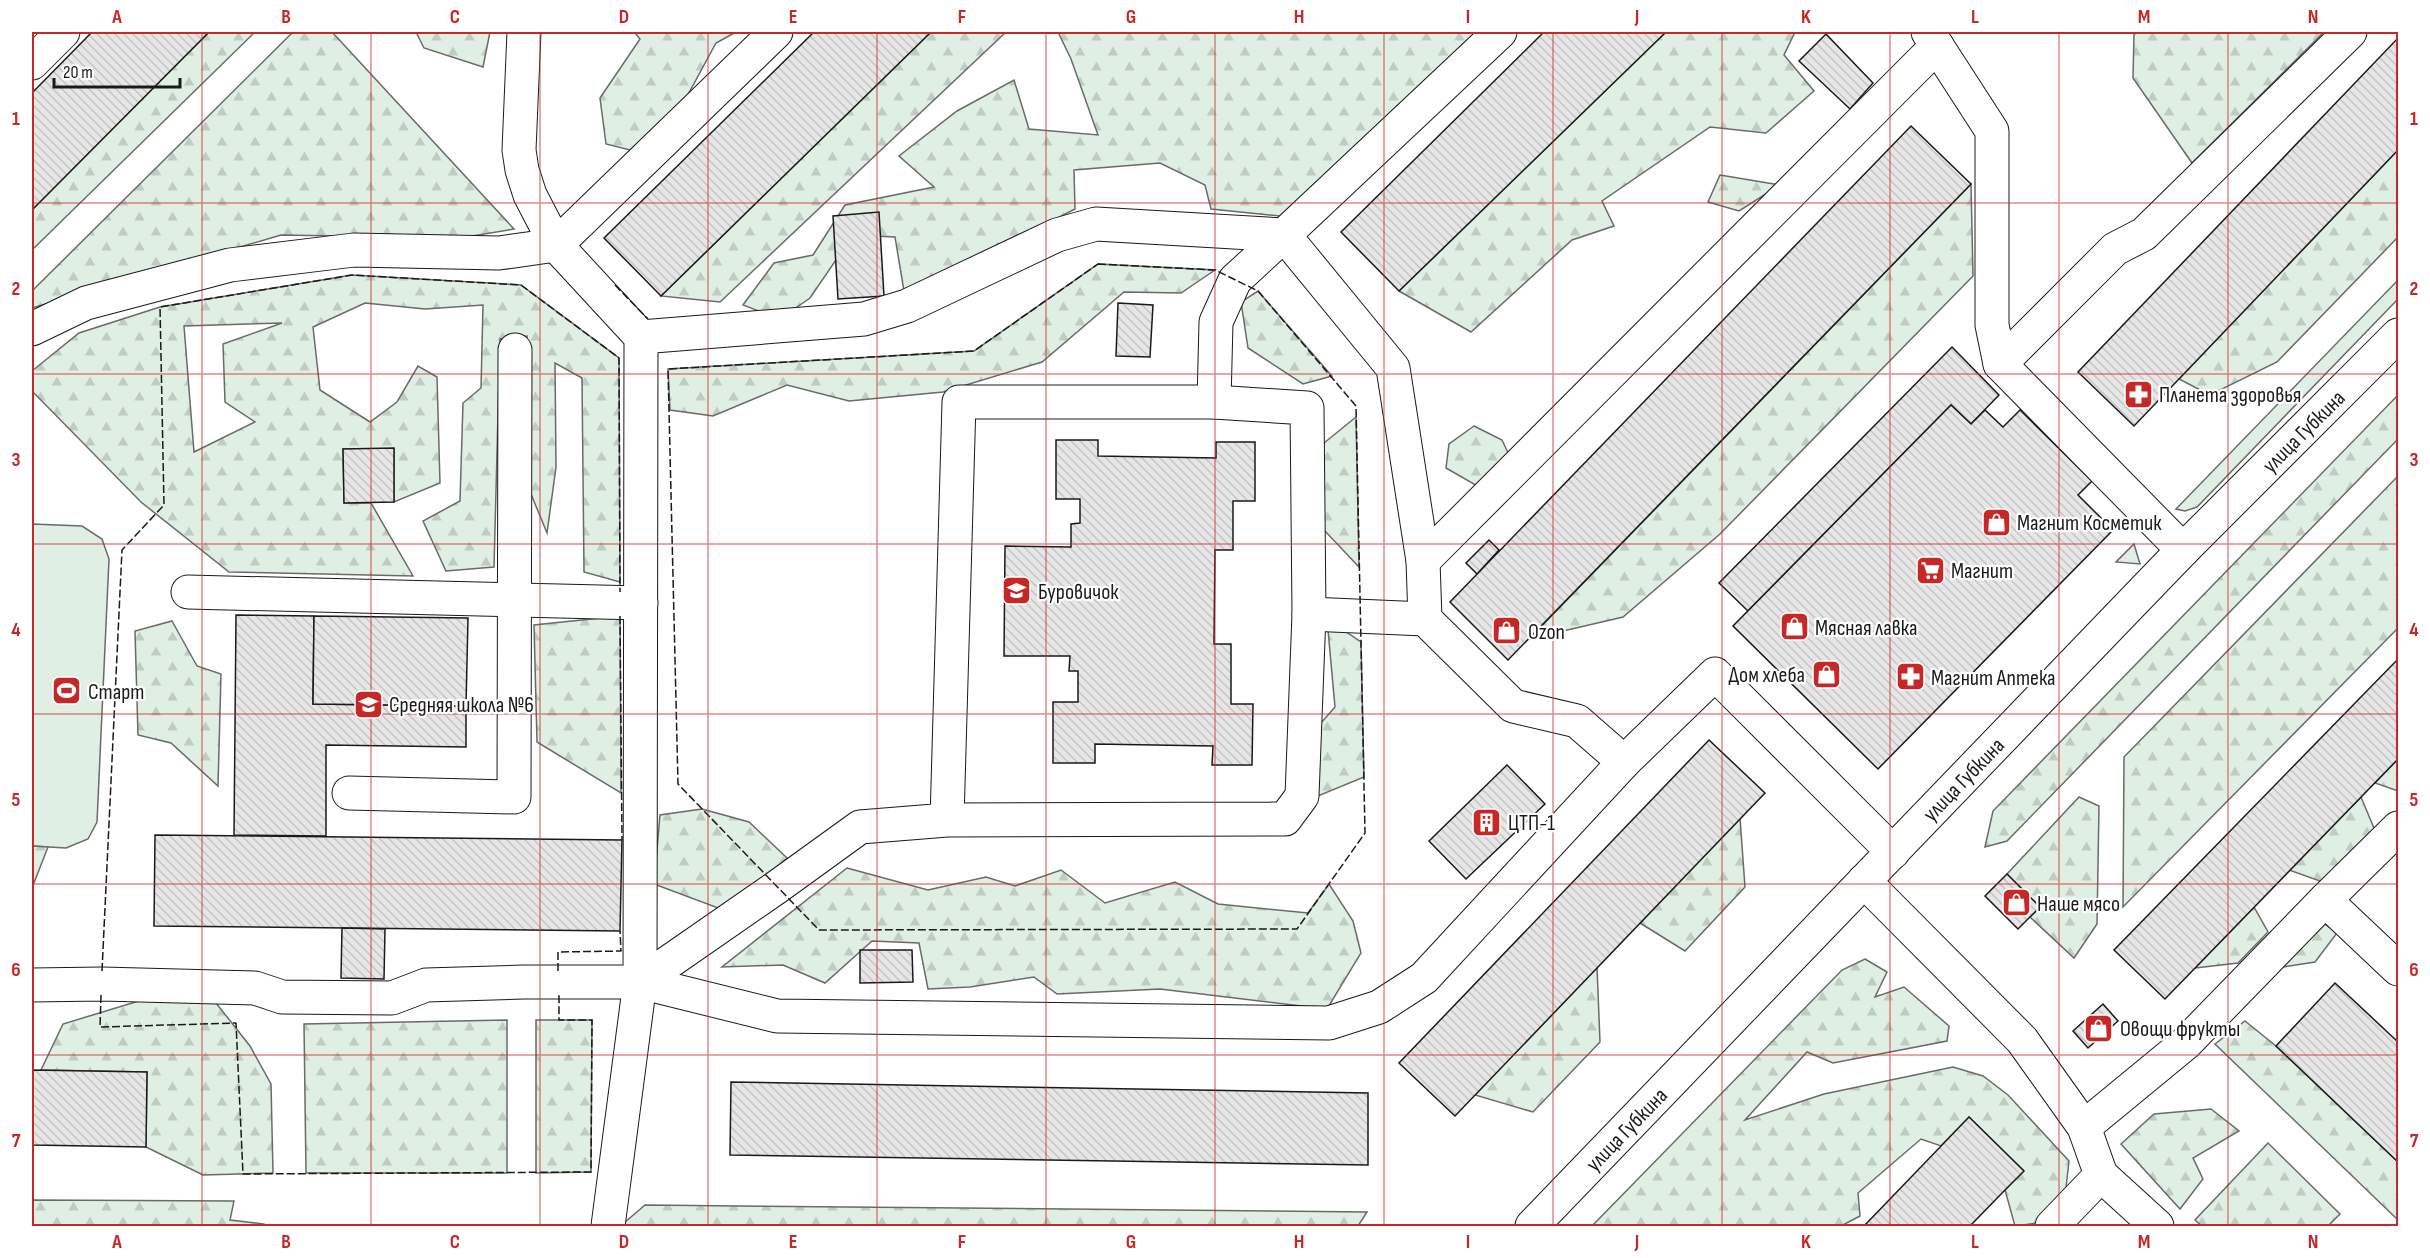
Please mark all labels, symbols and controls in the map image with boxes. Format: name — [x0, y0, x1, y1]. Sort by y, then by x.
text: A — [111, 5, 122, 29]
text: B — [281, 5, 291, 29]
text: C — [450, 5, 460, 29]
text: D — [619, 5, 629, 29]
text: E — [789, 5, 797, 29]
text: F — [958, 5, 966, 29]
text: G — [1126, 5, 1136, 29]
text: H — [1294, 5, 1304, 29]
text: I — [1466, 5, 1470, 29]
text: J — [1634, 5, 1639, 29]
text: K — [1801, 5, 1811, 29]
text: L — [1971, 5, 1979, 29]
text: M — [2138, 5, 2150, 29]
text: N — [2308, 5, 2318, 29]
scale bar — [54, 51, 180, 89]
text: 20 m — [63, 62, 93, 83]
text: 1 — [12, 107, 20, 131]
text: 1 — [2410, 107, 2418, 131]
text: 2 — [12, 277, 20, 301]
text: 2 — [2410, 277, 2418, 301]
pharmacy icon: Планета здоровья — [2122, 378, 2154, 410]
place label: Планета здоровья — [2159, 382, 2302, 409]
street label: улица Губкина — [2257, 385, 2351, 479]
text: 3 — [12, 448, 21, 472]
text: 3 — [2410, 448, 2419, 472]
shop icon: Магнит Косметик — [1980, 506, 2012, 538]
place label: Магнит Косметик — [2017, 510, 2162, 537]
supermarket icon: Магнит — [1914, 554, 1946, 586]
place label: Магнит — [1951, 558, 2013, 585]
school or university icon: Буровичок — [1001, 575, 1033, 607]
place label: Буровичок — [1038, 579, 1119, 606]
shop icon: Мясная лавка — [1778, 611, 1810, 643]
shop icon: Ozon — [1491, 615, 1523, 647]
place label: Мясная лавка — [1815, 615, 1918, 642]
text: 4 — [11, 618, 21, 642]
text: 4 — [2409, 618, 2419, 642]
place label: Ozon — [1528, 619, 1565, 646]
shop icon: Дом хлеба — [1810, 658, 1842, 690]
pharmacy icon: Магнит Аптека — [1894, 661, 1926, 693]
place label: Дом хлеба — [1729, 662, 1805, 689]
place label: Магнит Аптека — [1931, 665, 2056, 692]
sports icon: Старт — [51, 675, 83, 707]
place label: Старт — [88, 679, 144, 706]
school or university icon: Средняя школа №6 — [352, 688, 384, 720]
place label: Средняя школа №6 — [389, 692, 534, 719]
street label: улица Губкина — [1918, 733, 2011, 828]
text: 5 — [12, 788, 21, 812]
text: 5 — [2410, 788, 2419, 812]
building icon: ЦТП-1 — [1471, 806, 1503, 838]
place label: ЦТП-1 — [1508, 810, 1555, 837]
shop icon: Наше мясо — [2000, 887, 2032, 919]
place label: Наше мясо — [2037, 891, 2120, 918]
text: 6 — [11, 958, 21, 982]
text: 6 — [2409, 958, 2419, 982]
shop icon: Овощи фрукты — [2083, 1012, 2115, 1044]
place label: Овощи фрукты — [2120, 1016, 2240, 1043]
street label: улица Губкина — [1581, 1083, 1674, 1178]
text: 7 — [12, 1129, 21, 1153]
text: 7 — [2410, 1129, 2419, 1153]
text: A — [111, 1230, 122, 1254]
text: B — [281, 1230, 291, 1254]
text: C — [450, 1230, 460, 1254]
text: D — [619, 1230, 629, 1254]
text: E — [789, 1230, 797, 1254]
text: F — [958, 1230, 966, 1254]
text: G — [1126, 1230, 1136, 1254]
text: H — [1294, 1230, 1304, 1254]
text: I — [1466, 1230, 1470, 1254]
text: J — [1634, 1230, 1639, 1254]
text: K — [1801, 1230, 1811, 1254]
text: L — [1971, 1230, 1979, 1254]
text: M — [2138, 1230, 2150, 1254]
text: N — [2308, 1230, 2318, 1254]

